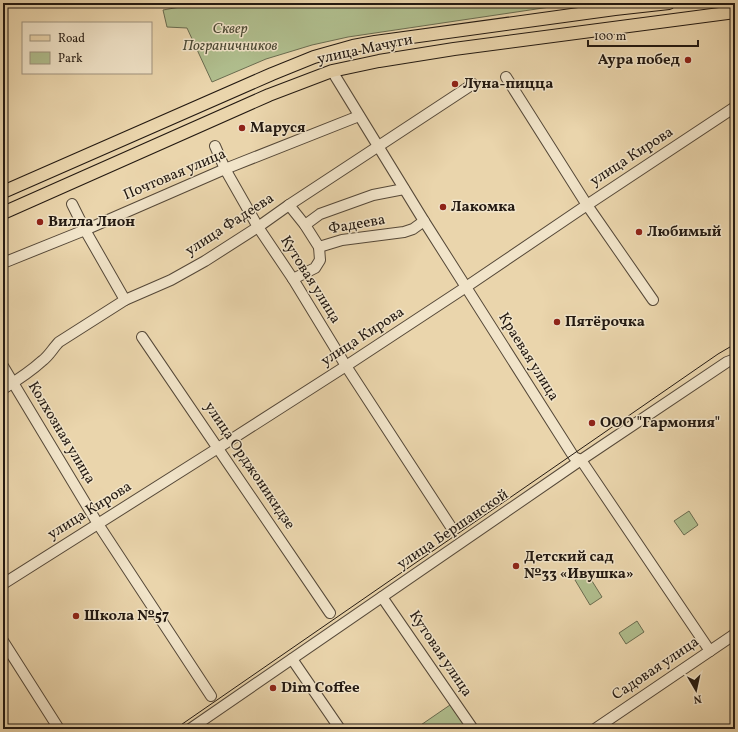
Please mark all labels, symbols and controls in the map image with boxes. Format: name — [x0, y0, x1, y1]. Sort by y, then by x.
park label: Сквер Пограничников — [182, 19, 278, 57]
legend — [22, 22, 152, 74]
scale bar — [588, 22, 698, 48]
text: 100 m — [594, 29, 627, 45]
street label: улица Мачуги — [315, 30, 415, 70]
text: Road — [58, 31, 85, 47]
place label: Аура побед — [598, 50, 680, 71]
text: Park — [58, 51, 83, 67]
marker: Аура побед — [683, 55, 693, 65]
place label: Луна-пицца — [463, 74, 553, 95]
marker: Луна-пицца — [450, 79, 460, 89]
place label: Маруся — [250, 118, 306, 139]
street label: улица Кирова — [586, 122, 678, 192]
marker: Маруся — [237, 123, 247, 133]
street label: Почтовая улица — [120, 144, 230, 206]
street label: улица Фадеева — [181, 188, 279, 262]
place label: Лакомка — [451, 197, 515, 218]
marker: Лакомка — [438, 202, 448, 212]
street label: Фадеева — [327, 210, 387, 240]
place label: Вилла Лион — [48, 212, 135, 233]
marker: Вилла Лион — [35, 217, 45, 227]
place label: Любимый — [647, 222, 722, 243]
marker: Любимый — [634, 227, 644, 237]
street label: Кутовая улица — [275, 232, 345, 328]
street label: улица Кирова — [317, 302, 409, 372]
street label: Краевая улица — [492, 309, 564, 405]
place label: Пятёрочка — [565, 312, 645, 333]
marker: Пятёрочка — [552, 317, 562, 327]
street label: Колхозная улица — [22, 378, 100, 488]
street label: улица Орджоникидзе — [198, 398, 300, 534]
place label: ООО "Гармония" — [600, 413, 720, 434]
marker: ООО "Гармония" — [587, 418, 597, 428]
street label: улица Кирова — [44, 477, 136, 545]
street label: улица Бершанской — [393, 485, 513, 575]
place label: Детский сад №33 «Ивушка» — [524, 547, 634, 585]
marker: Детский сад №33 «Ивушка» — [511, 561, 521, 571]
place label: Школа №57 — [84, 606, 169, 627]
street label: Кутовая улица — [403, 607, 477, 701]
marker: Школа №57 — [71, 611, 81, 621]
street label: Садовая улица — [608, 632, 704, 706]
north arrow — [676, 670, 716, 710]
place label: Dim Coffee — [281, 678, 360, 699]
marker: Dim Coffee — [268, 683, 278, 693]
text: N — [692, 690, 702, 706]

